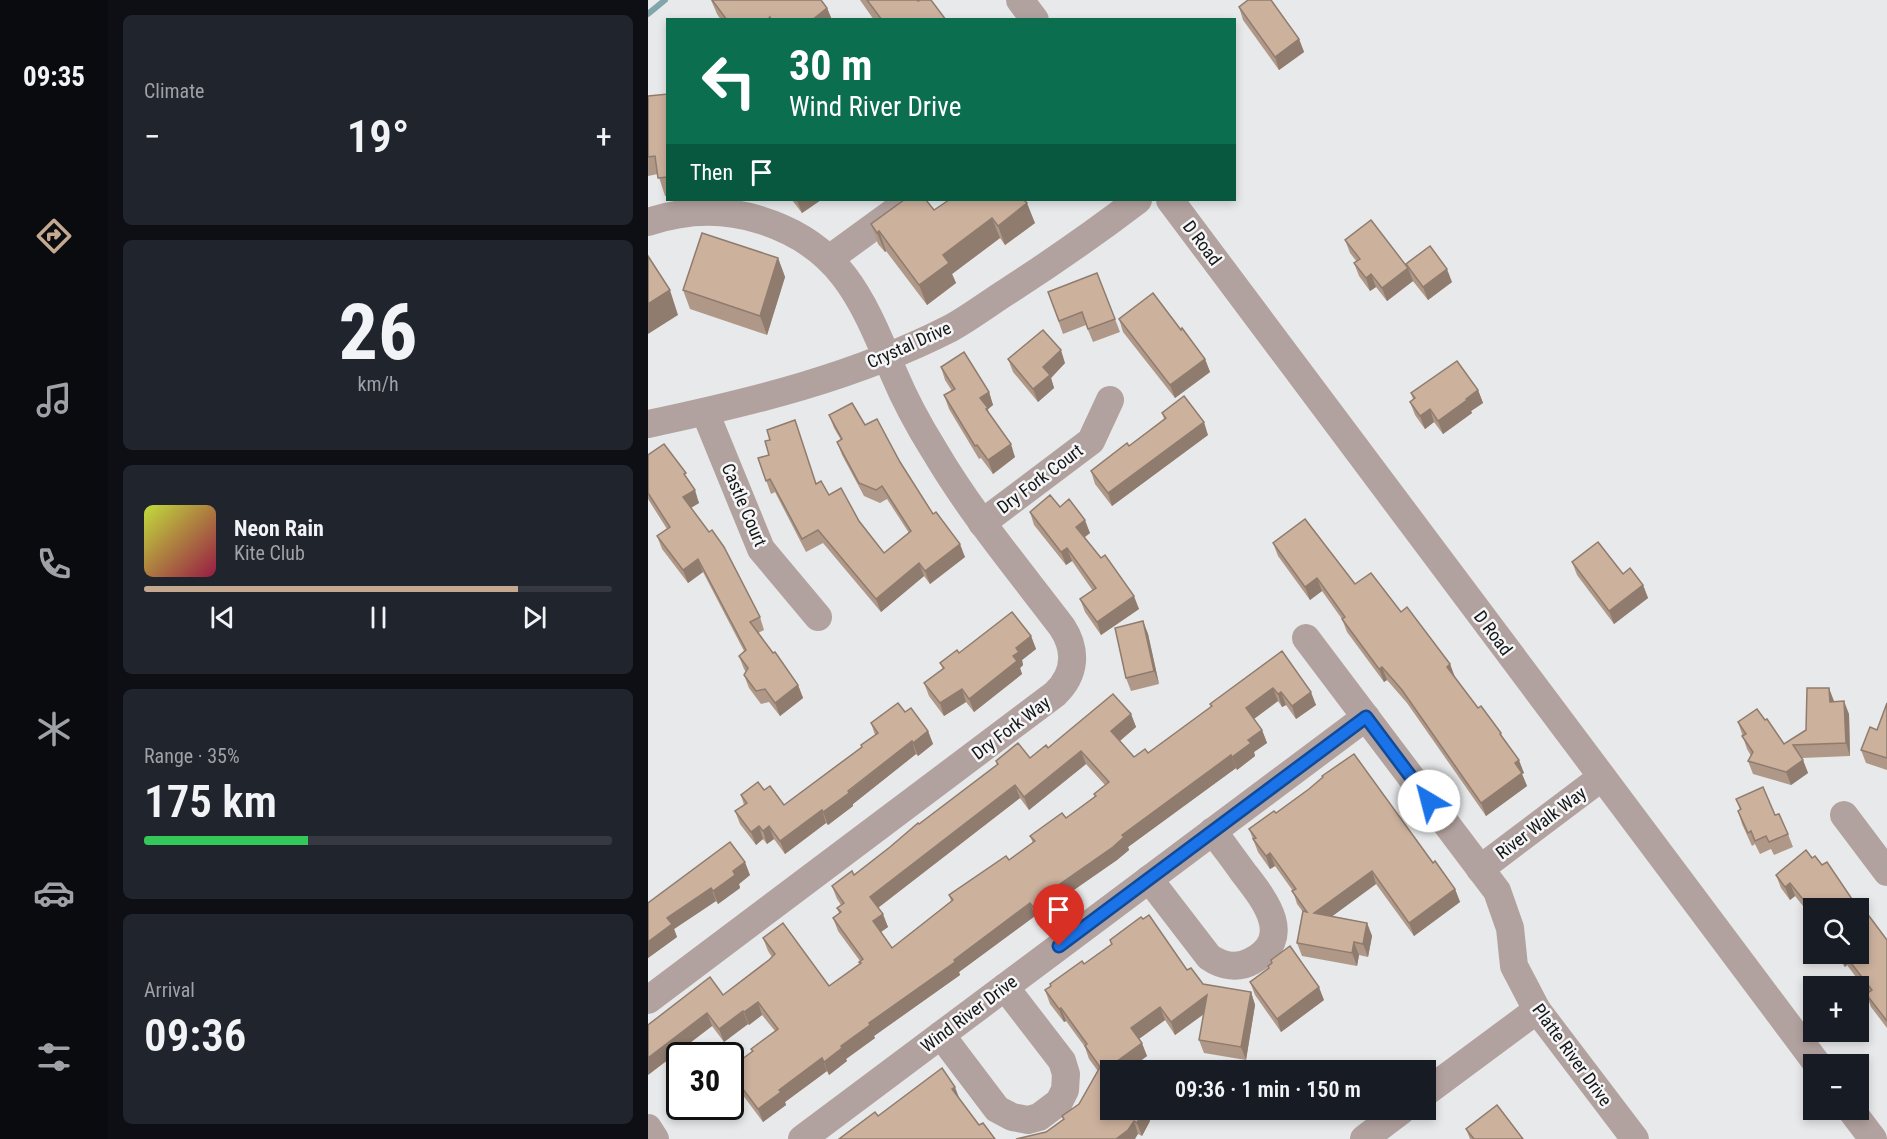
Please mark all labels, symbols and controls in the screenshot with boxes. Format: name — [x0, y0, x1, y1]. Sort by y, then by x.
text: 30 m — [789, 41, 872, 90]
icon: left — [690, 42, 768, 120]
text: 09:35 — [23, 61, 85, 93]
text: Climate — [144, 79, 204, 103]
text: Wind River Drive — [789, 91, 961, 123]
text: 19° — [347, 110, 409, 163]
text: − — [144, 117, 161, 156]
text: + — [596, 117, 612, 156]
icon: arrive — [745, 156, 778, 189]
text: Then — [690, 160, 733, 185]
icon: directions — [33, 215, 75, 257]
street label: D Road — [1179, 216, 1226, 269]
text: 26 — [339, 287, 417, 378]
street label: Crystal Drive — [864, 317, 954, 372]
text: km/h — [357, 372, 399, 396]
icon: music — [33, 379, 75, 421]
street label: Dry Fork Court — [993, 440, 1087, 518]
street label: Castle Court — [718, 460, 771, 550]
text: Neon Rain — [234, 516, 324, 541]
text: Kite Club — [234, 541, 305, 565]
icon: phone — [33, 543, 75, 585]
icon: previous — [206, 601, 239, 634]
icon: pause — [362, 601, 395, 634]
icon: next — [518, 601, 551, 634]
street label: D Road — [1470, 606, 1517, 659]
street label: Dry Fork Way — [968, 691, 1054, 764]
icon: climate — [33, 708, 75, 750]
text: Range · 35% — [144, 744, 240, 768]
position arrow — [1397, 769, 1461, 833]
text: 175 km — [144, 775, 277, 828]
street label: River Walk Way — [1492, 782, 1590, 863]
icon: car — [33, 872, 75, 914]
pin — [1033, 884, 1084, 946]
icon: arrive — [1042, 893, 1075, 926]
map controls — [1803, 898, 1869, 1120]
button: search — [1803, 898, 1869, 964]
street label: Wind River Drive — [917, 971, 1021, 1057]
button: + — [1803, 976, 1869, 1042]
text: Arrival — [144, 978, 195, 1002]
street label: Platte River Drive — [1528, 1000, 1617, 1110]
text: 09:36 — [144, 1009, 246, 1062]
icon: filters — [33, 1036, 75, 1078]
speed limit sign: 30 — [666, 1042, 744, 1120]
button: − — [1803, 1054, 1869, 1120]
text: 09:36 · 1 min · 150 m — [1175, 1077, 1361, 1102]

